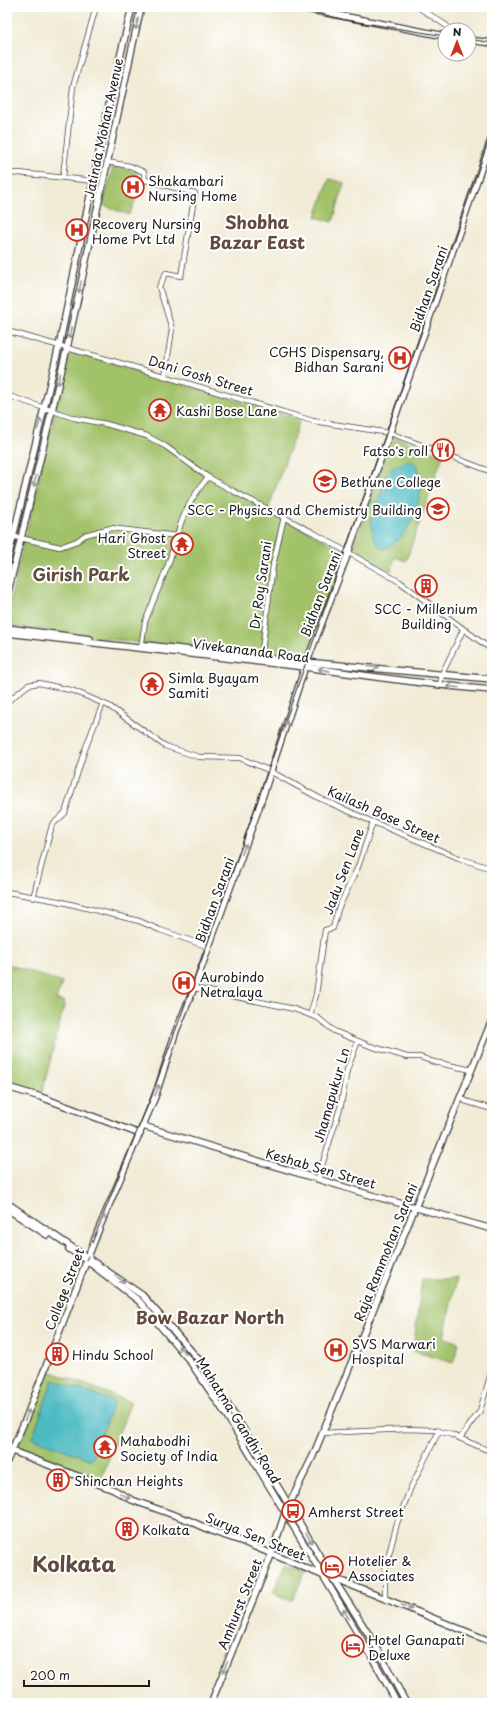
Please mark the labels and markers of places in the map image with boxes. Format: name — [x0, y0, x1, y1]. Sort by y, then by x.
place label: Shakambari Nursing Home — [148, 171, 237, 205]
hospital icon: Shakambari Nursing Home — [120, 174, 146, 200]
place label: Recovery Nursing Home Pvt Ltd — [92, 214, 201, 248]
hospital icon: Recovery Nursing Home Pvt Ltd — [64, 217, 90, 243]
place label: CGHS Dispensary, Bidhan Sarani — [269, 342, 384, 376]
hospital icon: CGHS Dispensary, Bidhan Sarani — [387, 345, 413, 371]
temple icon: Kashi Bose Lane — [147, 397, 173, 423]
place label: Kashi Bose Lane — [176, 401, 278, 420]
restaurant icon: Fatso's roll — [430, 437, 456, 463]
place label: Fatso's roll — [362, 441, 428, 460]
school or university icon: Bethune College — [312, 468, 338, 494]
place label: Bethune College — [340, 472, 441, 491]
school or university icon: SCC - Physics and Chemistry Building — [425, 496, 451, 522]
place label: SCC - Physics and Chemistry Building — [187, 500, 422, 519]
place label: Hari Ghost Street — [98, 528, 166, 562]
temple icon: Hari Ghost Street — [169, 531, 195, 557]
building icon: SCC - Millenium Building — [413, 573, 439, 599]
place label: SCC - Millenium Building — [374, 599, 478, 633]
place label: Simla Byayam Samiti — [168, 668, 259, 702]
temple icon: Simla Byayam Samiti — [139, 671, 165, 697]
place label: Aurobindo Netralaya — [200, 967, 264, 1001]
hospital icon: Aurobindo Netralaya — [171, 970, 197, 996]
place label: SVS Marwari Hospital — [352, 1334, 436, 1368]
hospital icon: SVS Marwari Hospital — [323, 1337, 349, 1363]
building icon: Hindu School — [44, 1341, 70, 1367]
place label: Hindu School — [72, 1345, 154, 1364]
place label: Mahabodhi Society of India — [120, 1431, 219, 1465]
temple icon: Mahabodhi Society of India — [92, 1434, 118, 1460]
building icon: Shinchan Heights — [45, 1467, 71, 1493]
place label: Shinchan Heights — [74, 1471, 183, 1490]
bus stop icon: Amherst Street — [280, 1498, 306, 1524]
place label: Amherst Street — [308, 1502, 404, 1521]
building icon: Kolkata — [114, 1516, 140, 1542]
place label: Kolkata — [142, 1520, 190, 1539]
place label: Hotelier & Associates — [348, 1551, 414, 1585]
hotel icon: Hotelier & Associates — [319, 1554, 345, 1580]
place label: Hotel Ganapati Deluxe — [368, 1630, 465, 1664]
hotel icon: Hotel Ganapati Deluxe — [340, 1633, 366, 1659]

